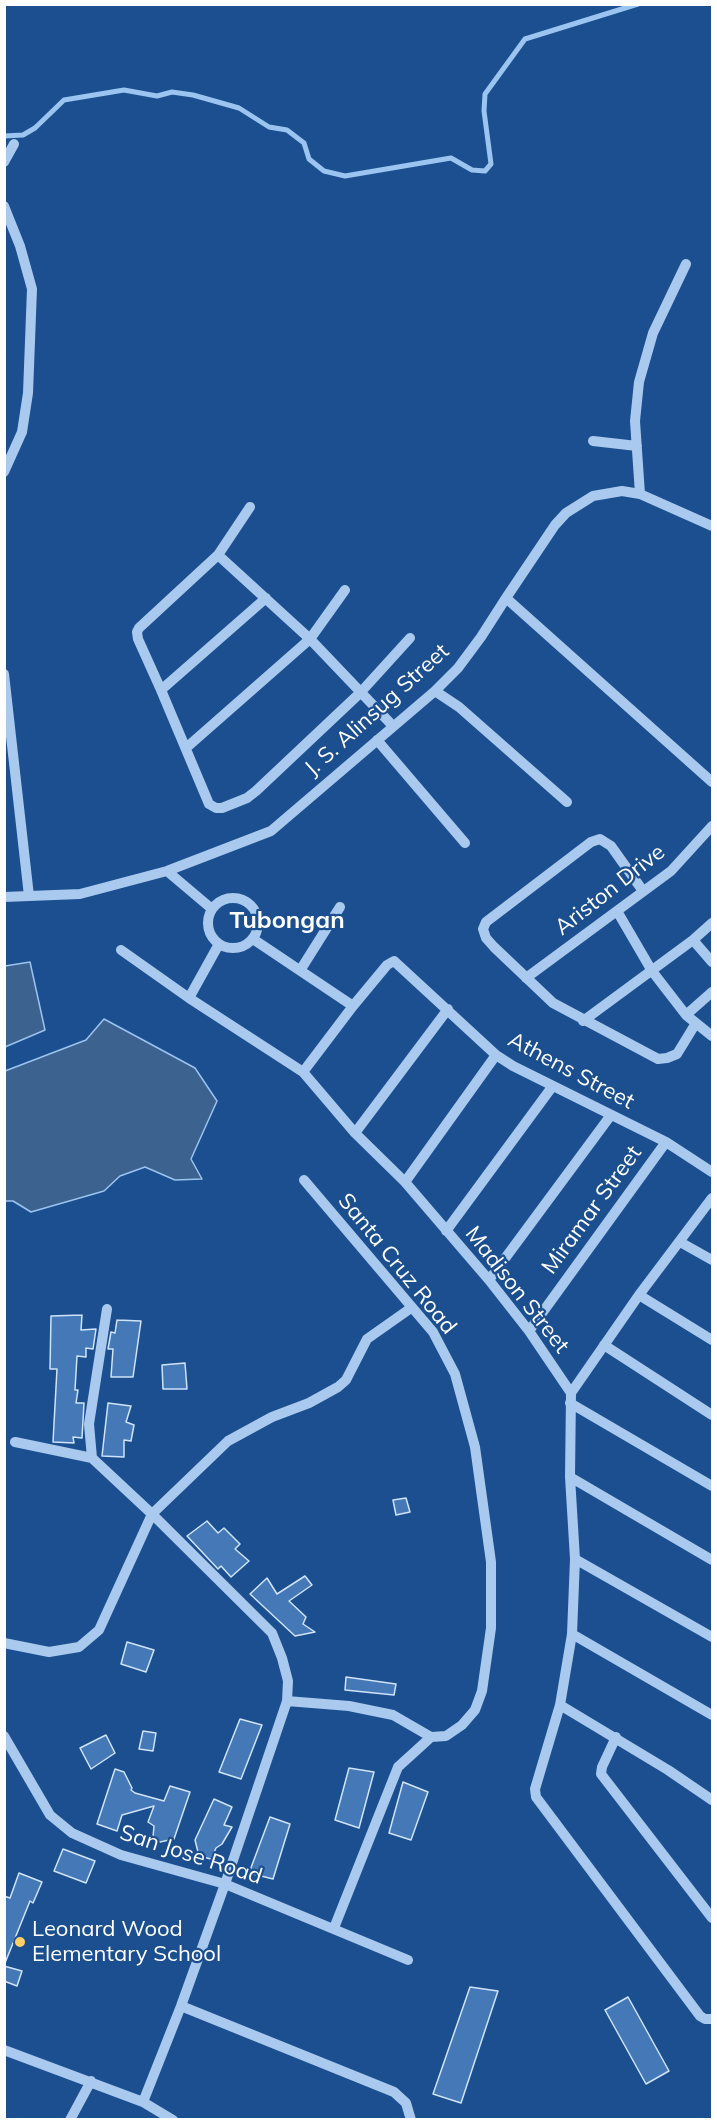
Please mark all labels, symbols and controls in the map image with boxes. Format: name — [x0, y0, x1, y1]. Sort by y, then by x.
street label: J. S. Alinsug Street — [299, 638, 455, 782]
street label: Ariston Drive — [550, 839, 670, 941]
district label: Tubongan — [229, 907, 345, 935]
street label: Athens Street — [504, 1027, 638, 1115]
street label: Miramar Street — [537, 1141, 647, 1279]
street label: Santa Cruz Road — [332, 1188, 462, 1340]
street label: Madison Street — [459, 1221, 575, 1359]
street label: San Jose Road — [117, 1820, 265, 1890]
place label: Leonard Wood Elementary School — [32, 1916, 221, 1968]
marker: Leonard Wood Elementary School — [13, 1935, 27, 1949]

